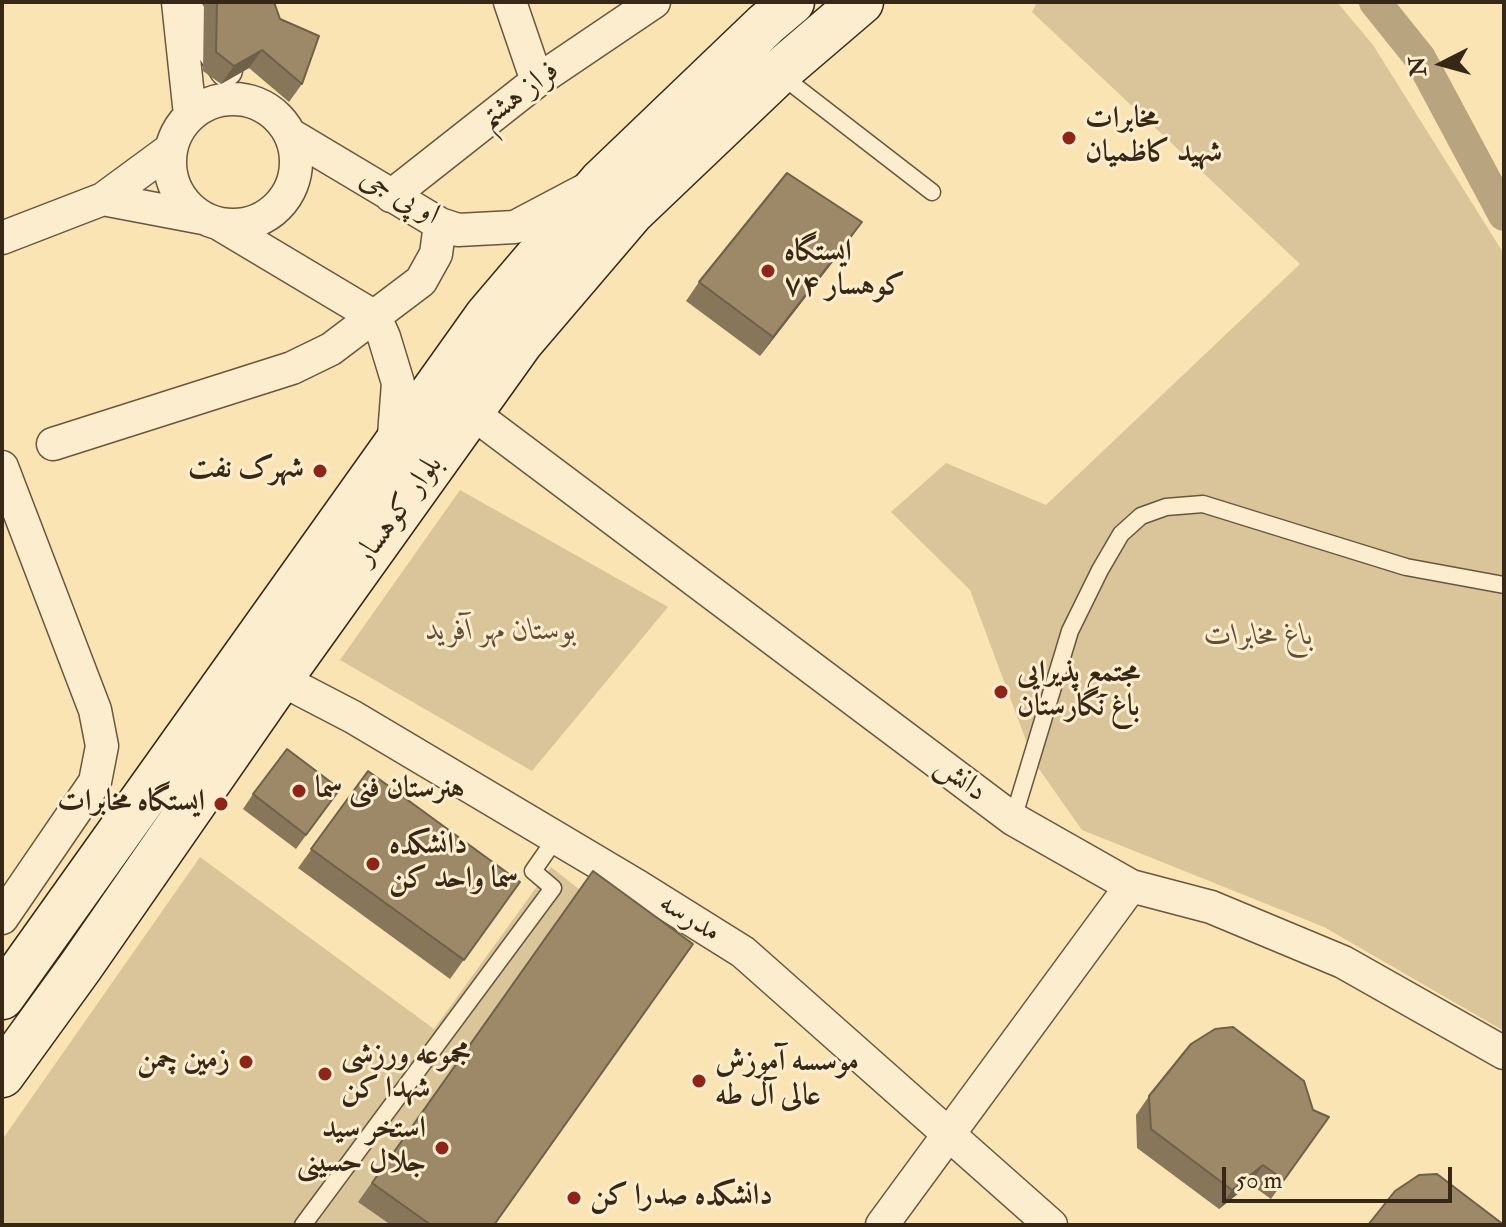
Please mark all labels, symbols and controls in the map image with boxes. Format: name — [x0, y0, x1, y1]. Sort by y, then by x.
north arrow — [1402, 24, 1482, 104]
street label: فراز هشتم — [473, 54, 567, 138]
text: N — [1403, 55, 1433, 78]
place label: مخابرات شهید کاظمیان — [1085, 103, 1222, 174]
marker: مخابرات شهید کاظمیان — [1060, 129, 1078, 147]
street label: او پی جی — [353, 161, 445, 235]
place label: ایستگاه ۷۴ کوهسار — [784, 236, 905, 306]
marker: ایستگاه ۷۴ کوهسار — [759, 262, 777, 280]
street label: بلوار کوهسار — [348, 449, 452, 573]
place label: شهرک نفت — [188, 453, 304, 489]
marker: شهرک نفت — [311, 462, 329, 480]
park label: بوستان مهر آفرید — [426, 615, 576, 651]
park label: باغ مخابرات — [1205, 620, 1313, 656]
place label: مجتمع پذیرایی باغ نگارستان — [1017, 657, 1140, 728]
marker: مجتمع پذیرایی باغ نگارستان — [992, 683, 1010, 701]
street label: دانش — [927, 749, 993, 811]
place label: هنرستان فنی سما — [315, 773, 465, 809]
marker: هنرستان فنی سما — [290, 782, 308, 800]
place label: ایستگاه مخابرات — [57, 786, 205, 822]
marker: ایستگاه مخابرات — [212, 795, 230, 813]
place label: دانشکده سما واحد کن — [389, 829, 518, 900]
marker: دانشکده سما واحد کن — [364, 855, 382, 873]
street label: مدرسه — [651, 886, 727, 952]
place label: مجموعه ورزشی شهدا کن — [341, 1039, 471, 1110]
place label: زمین چمن — [137, 1044, 230, 1080]
place label: موسسه آموزش عالی آل طه — [715, 1046, 859, 1116]
marker: زمین چمن — [237, 1053, 255, 1071]
marker: مجموعه ورزشی شهدا کن — [316, 1065, 334, 1083]
marker: موسسه آموزش عالی آل طه — [690, 1072, 708, 1090]
place label: استخر سید جلال حسینی — [297, 1113, 426, 1184]
marker: استخر سید جلال حسینی — [433, 1139, 451, 1157]
scale bar — [1226, 1151, 1456, 1201]
text: 50 m — [1236, 1165, 1282, 1196]
place label: دانشکده صدرا کن — [590, 1180, 773, 1216]
marker: دانشکده صدرا کن — [565, 1189, 583, 1207]

